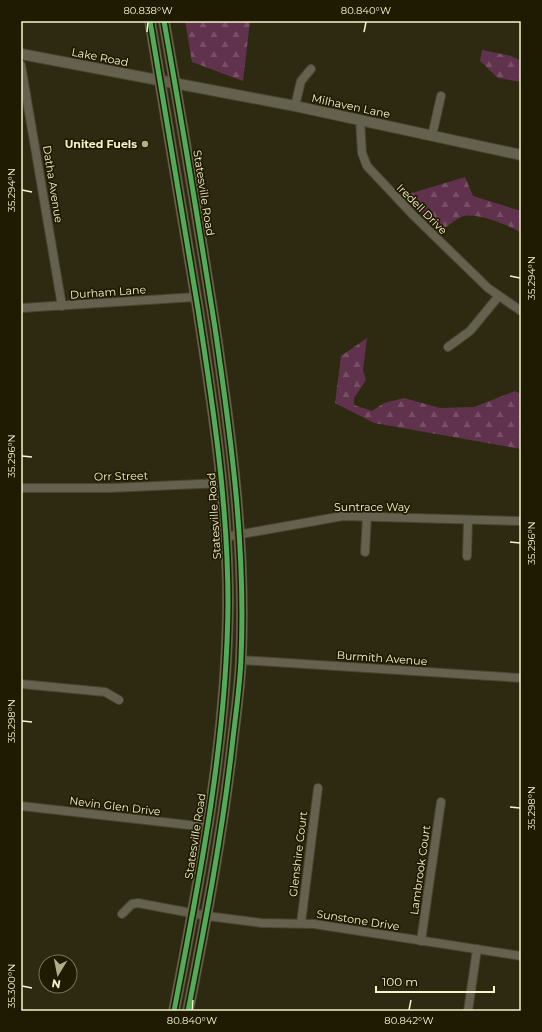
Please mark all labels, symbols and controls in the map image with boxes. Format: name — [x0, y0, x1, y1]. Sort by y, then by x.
text: 80.838°W — [123, 4, 173, 17]
text: 80.840°W — [341, 4, 391, 17]
street label: Lake Road — [70, 45, 130, 69]
street label: Milhaven Lane — [310, 91, 392, 121]
place label: United Fuels — [65, 137, 137, 151]
marker: United Fuels — [140, 139, 150, 149]
street label: Datha Avenue — [40, 144, 66, 224]
street label: Statesville Road — [190, 149, 218, 237]
text: 35.294°N — [5, 168, 18, 212]
street label: Iredell Drive — [394, 181, 451, 238]
text: 35.294°N — [525, 256, 538, 300]
street label: Durham Lane — [69, 282, 147, 302]
text: 35.296°N — [5, 434, 18, 478]
street label: Orr Street — [94, 469, 149, 483]
street label: Statesville Road — [204, 472, 224, 560]
street label: Suntrace Way — [334, 500, 410, 514]
text: 35.296°N — [525, 521, 538, 565]
street label: Burmith Avenue — [336, 648, 428, 668]
text: 35.298°N — [5, 699, 18, 743]
text: 35.298°N — [525, 786, 538, 830]
street label: Statesville Road — [181, 792, 209, 880]
street label: Nevin Glen Drive — [69, 793, 162, 819]
street label: Glenshire Court — [286, 810, 310, 898]
street label: Lambrook Court — [407, 824, 433, 916]
street label: Sunstone Drive — [315, 907, 401, 934]
north arrow — [38, 954, 78, 994]
text: 35.300°N — [5, 964, 18, 1008]
scale bar — [376, 968, 494, 994]
text: 100 m — [382, 974, 418, 989]
text: N — [51, 976, 62, 992]
text: 80.840°W — [167, 1014, 217, 1027]
text: 80.842°W — [384, 1014, 434, 1027]

